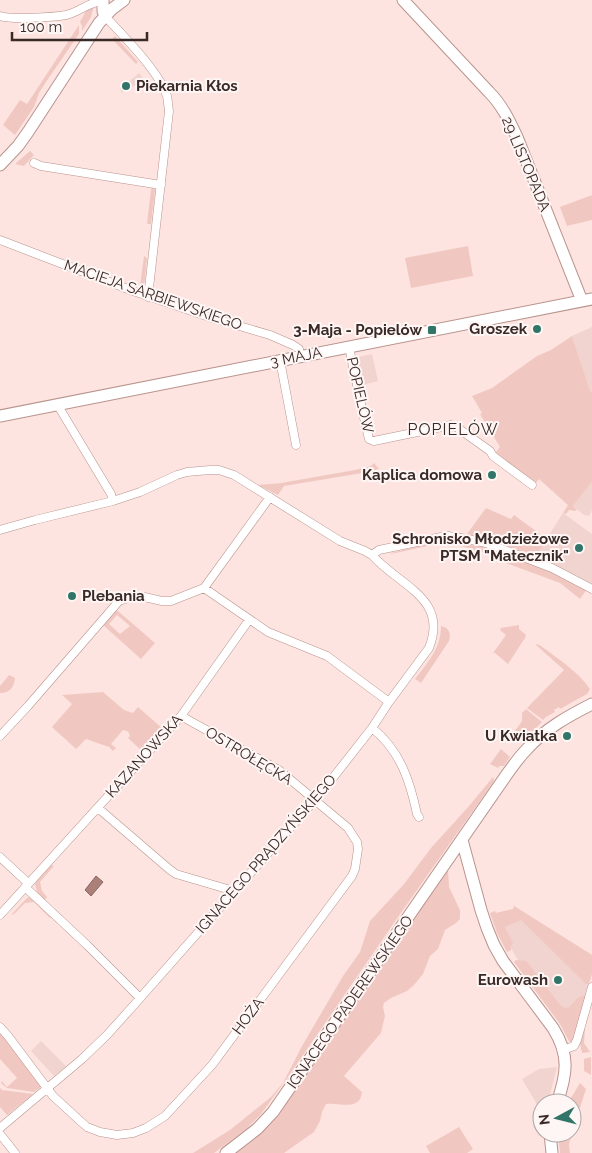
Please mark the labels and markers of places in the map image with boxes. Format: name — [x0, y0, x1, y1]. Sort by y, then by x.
place label: Piekarnia Kłos — [136, 77, 238, 95]
marker: Piekarnia Kłos — [120, 80, 132, 92]
place label: Groszek — [469, 320, 528, 338]
place label: 3-Maja - Popielów — [293, 321, 422, 339]
marker: Groszek — [531, 323, 543, 335]
marker: 3-Maja - Popielów — [426, 324, 438, 336]
place label: Kaplica domowa — [362, 466, 482, 484]
marker: Kaplica domowa — [486, 469, 498, 481]
place label: Schronisko Młodzieżowe PTSM "Matecznik" — [392, 530, 569, 565]
marker: Schronisko Młodzieżowe PTSM "Matecznik" — [573, 542, 585, 554]
place label: Plebania — [82, 587, 145, 605]
marker: Plebania — [66, 590, 78, 602]
place label: U Kwiatka — [485, 727, 557, 745]
marker: U Kwiatka — [561, 730, 573, 742]
place label: Eurowash — [478, 971, 548, 989]
marker: Eurowash — [552, 974, 564, 986]

